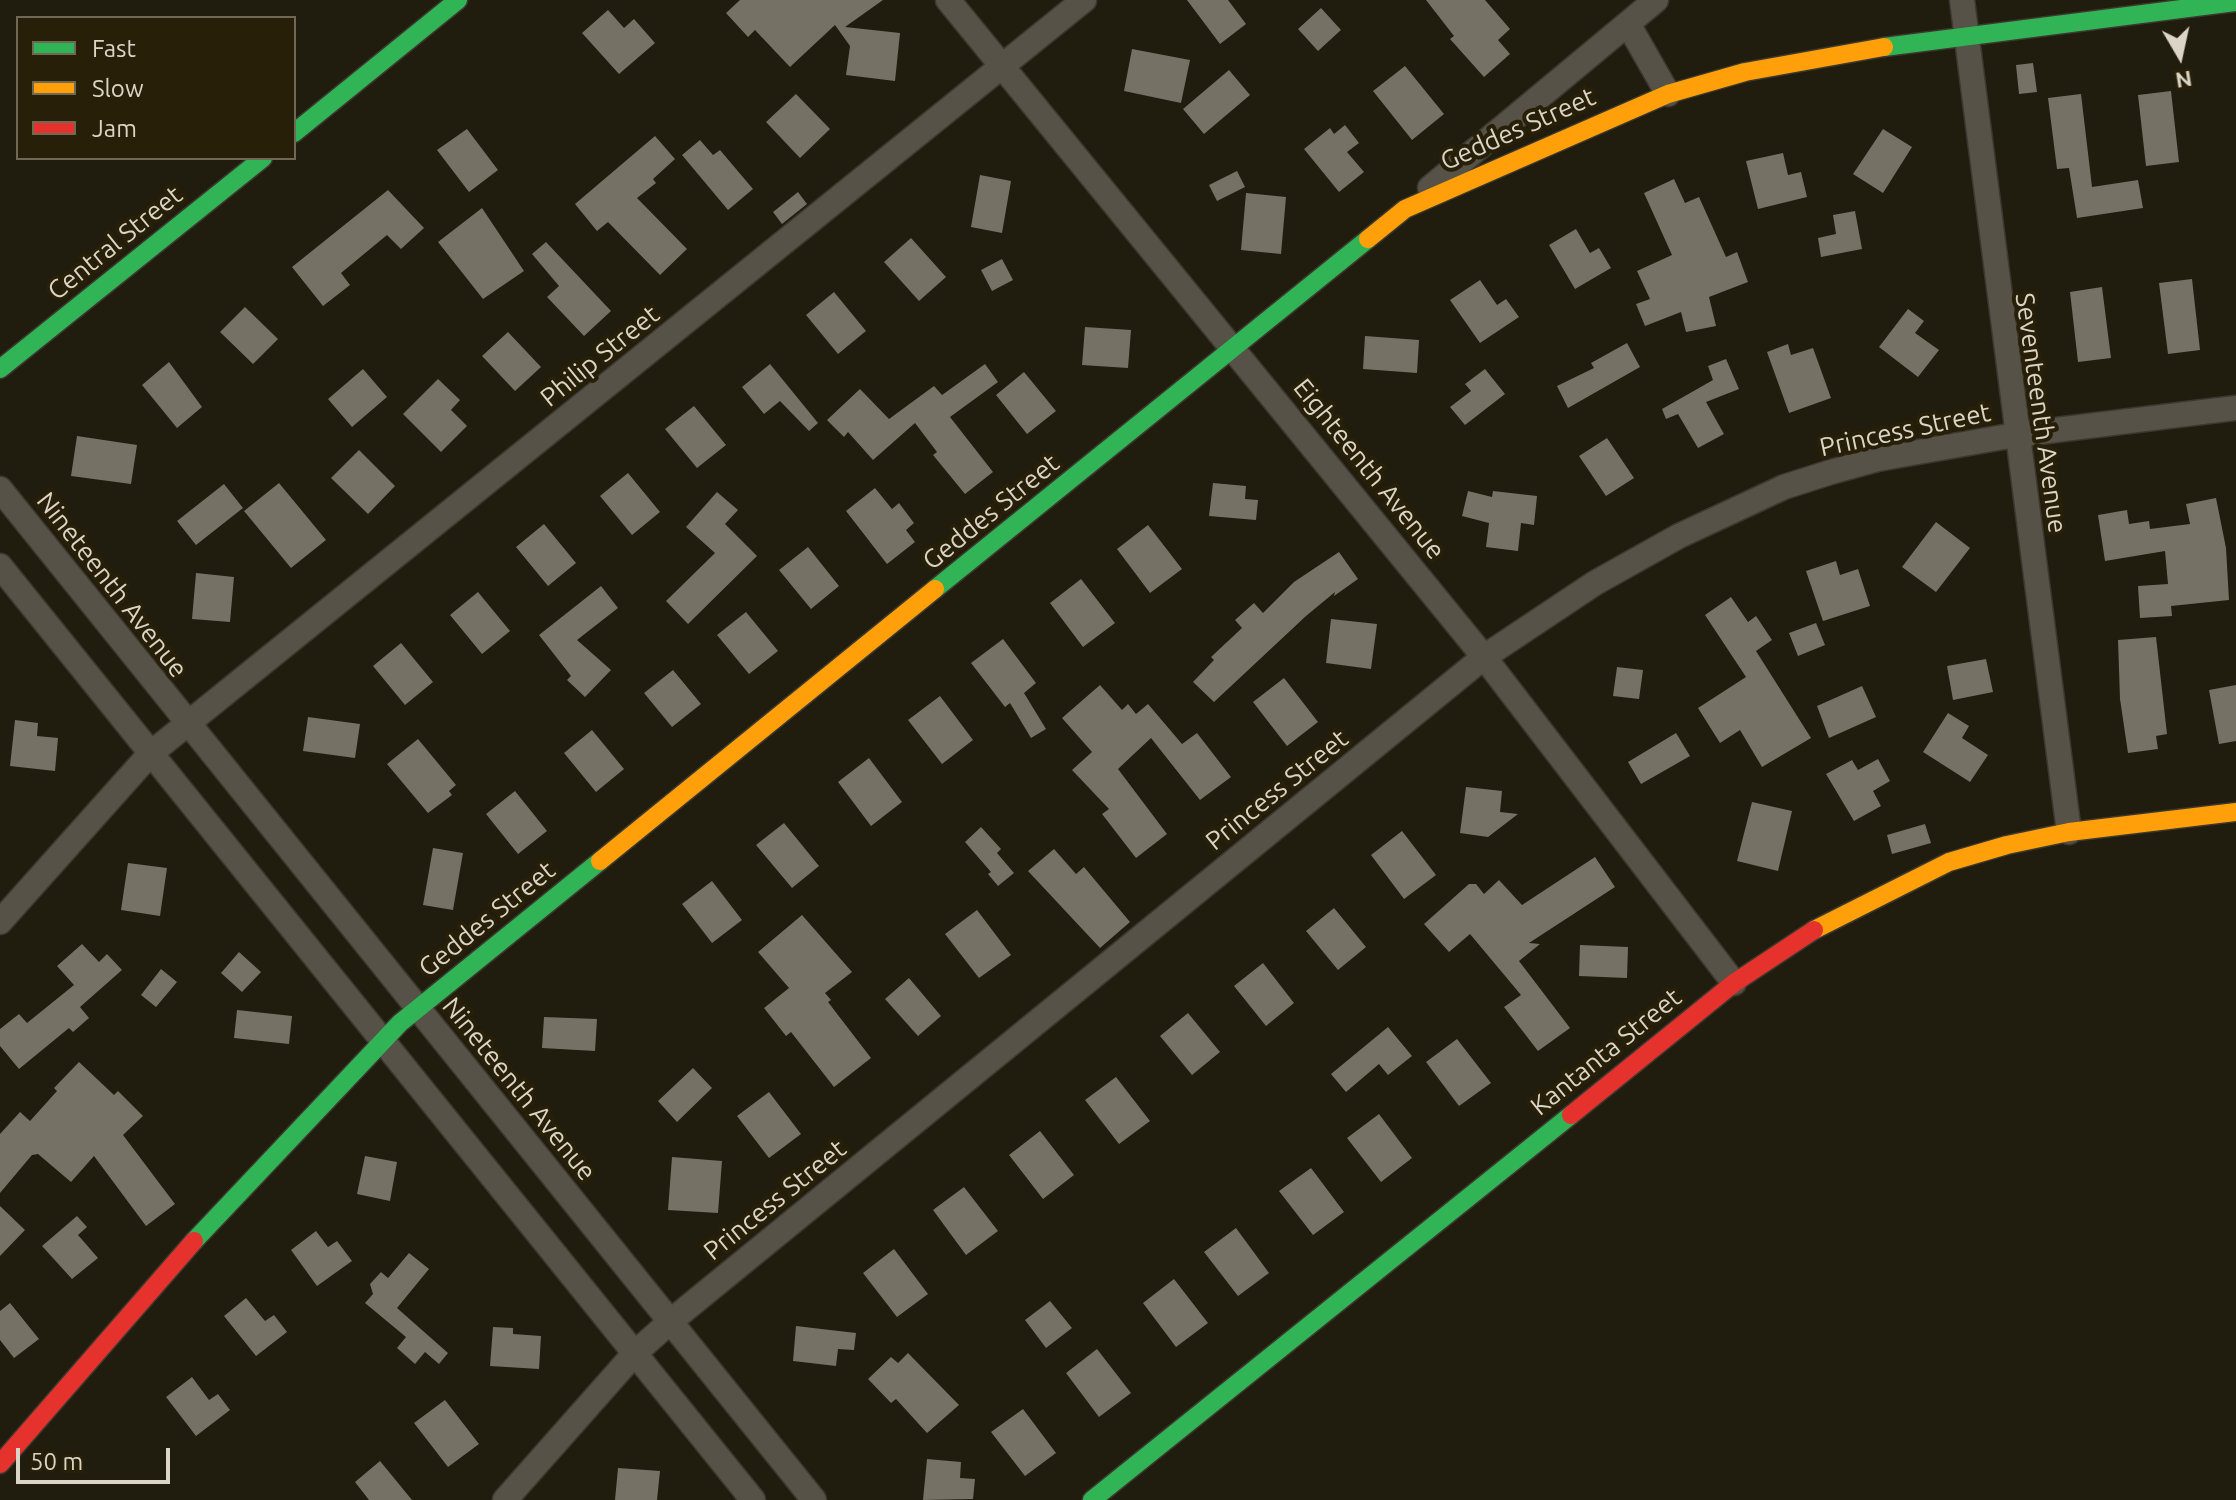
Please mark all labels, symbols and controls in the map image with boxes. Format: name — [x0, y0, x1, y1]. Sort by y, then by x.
legend — [16, 16, 296, 160]
north arrow — [2140, 16, 2220, 96]
text: Fast — [92, 35, 136, 62]
text: N — [2174, 67, 2194, 94]
text: Slow — [92, 75, 144, 102]
street label: Geddes Street — [1436, 81, 1600, 177]
text: Jam — [92, 115, 137, 142]
street label: Central Street — [42, 179, 188, 307]
street label: Seventeenth Avenue — [2009, 291, 2073, 535]
street label: Philip Street — [534, 299, 666, 413]
street label: Eighteenth Avenue — [1287, 373, 1451, 565]
street label: Princess Street — [1817, 397, 1993, 463]
street label: Geddes Street — [917, 448, 1065, 576]
street label: Nineteenth Avenue — [30, 486, 194, 684]
street label: Princess Street — [1200, 723, 1354, 857]
street label: Geddes Street — [413, 855, 561, 983]
street label: Kantanta Street — [1525, 982, 1687, 1122]
street label: Nineteenth Avenue — [436, 991, 602, 1187]
street label: Princess Street — [698, 1133, 852, 1267]
scale bar — [20, 1432, 174, 1482]
text: 50 m — [30, 1448, 83, 1475]

